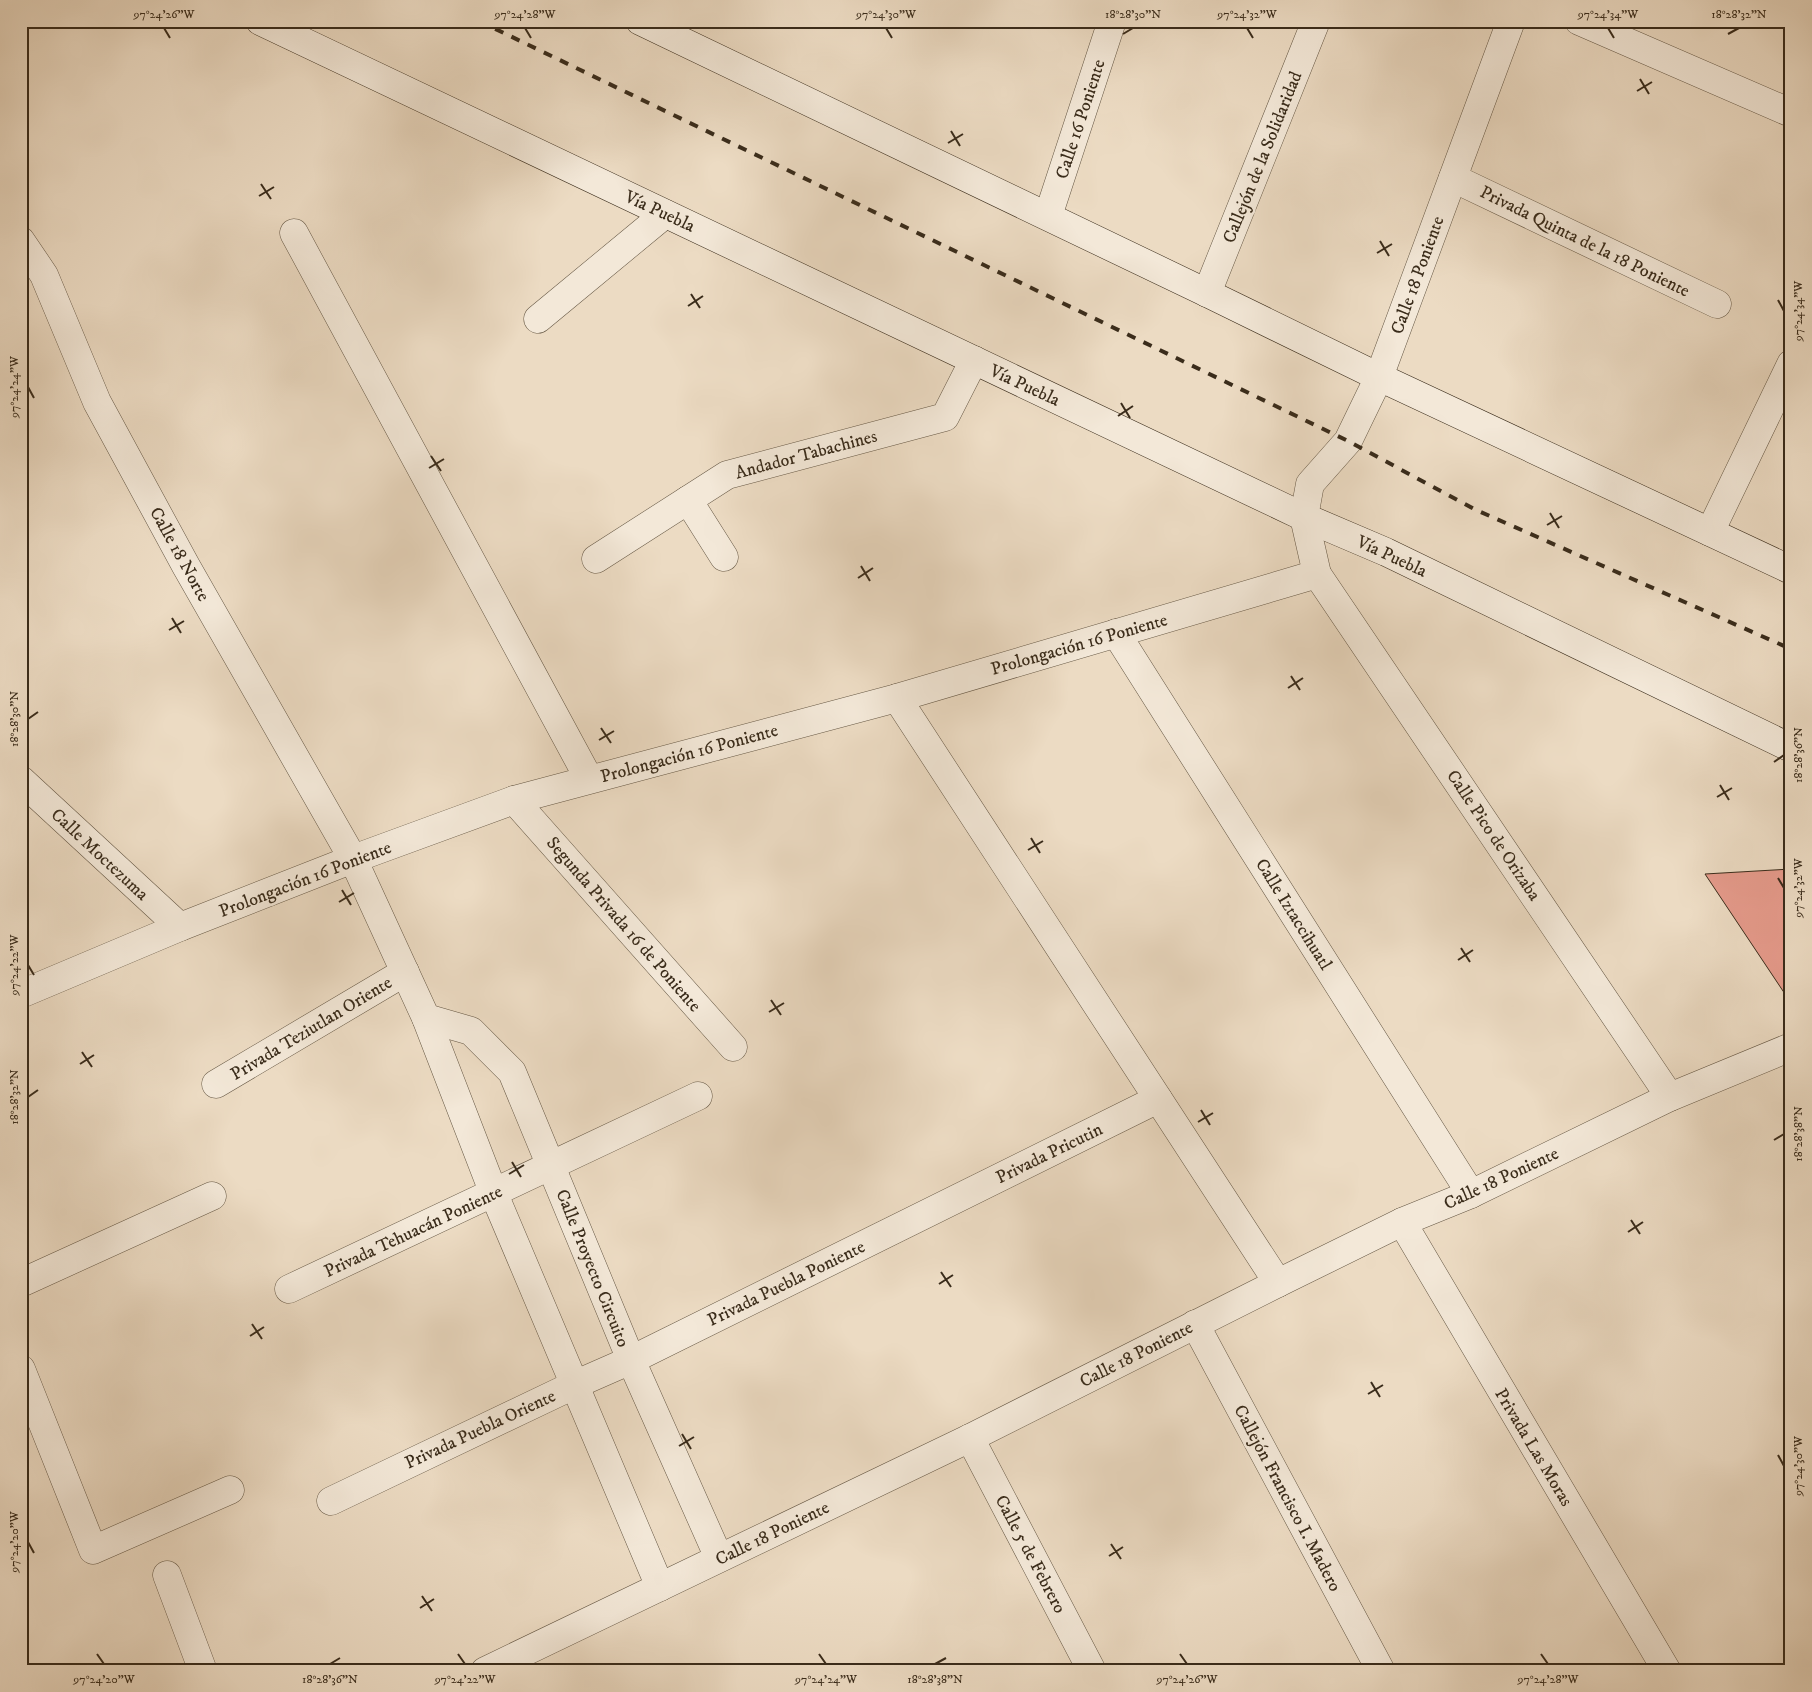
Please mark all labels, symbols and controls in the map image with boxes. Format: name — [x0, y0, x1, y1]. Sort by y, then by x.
text: 97°24'26"W — [132, 7, 196, 22]
text: 97°24'28"W — [494, 7, 556, 22]
text: 97°24'30"W — [855, 7, 917, 22]
text: 18°28'30"N — [1105, 7, 1161, 22]
text: 97°24'32"W — [1216, 7, 1278, 22]
text: 97°24'34"W — [1577, 7, 1639, 22]
text: 18°28'32"N — [1711, 7, 1767, 22]
street label: Calle 16 Poniente — [1051, 57, 1111, 182]
street label: Callejón de la Solidaridad — [1218, 68, 1307, 246]
street label: Privada Quinta de la 18 Poniente — [1476, 181, 1693, 302]
street label: Vía Puebla — [620, 186, 699, 238]
street label: Calle 18 Poniente — [1386, 213, 1449, 337]
text: 97°24'34"W — [1791, 280, 1806, 342]
text: 97°24'24"W — [7, 355, 22, 419]
street label: Vía Puebla — [985, 360, 1064, 412]
street label: Andador Tabachines — [733, 425, 880, 484]
street label: Calle 18 Norte — [144, 504, 214, 605]
street label: Vía Puebla — [1352, 531, 1431, 583]
street label: Prolongación 16 Poniente — [988, 609, 1170, 681]
text: 18°28'30"N — [7, 691, 22, 747]
street label: Prolongación 16 Poniente — [598, 720, 780, 788]
text: 18°28'36"N — [1791, 727, 1806, 783]
street label: Calle Pico de Orizaba — [1441, 766, 1545, 905]
street label: Calle Moctezuma — [46, 804, 153, 906]
street label: Segunda Privada 16 de Poniente — [541, 833, 705, 1017]
street label: Prolongación 16 Poniente — [216, 837, 395, 923]
street label: Calle Iztaccihuatl — [1250, 855, 1337, 975]
text: 97°24'32"W — [1791, 857, 1806, 919]
text: 97°24'22"W — [7, 934, 22, 996]
street label: Privada Teziutlan Oriente — [227, 972, 396, 1086]
text: 18°28'32"N — [7, 1069, 22, 1125]
text: 18°28'38"N — [1791, 1106, 1806, 1162]
street label: Privada Pricutin — [993, 1118, 1107, 1189]
street label: Calle 18 Poniente — [1441, 1143, 1562, 1215]
street label: Privada Tehuacán Poniente — [321, 1181, 506, 1283]
street label: Calle Proyecto Circuito — [550, 1186, 634, 1351]
street label: Privada Puebla Poniente — [704, 1236, 869, 1332]
street label: Calle 18 Poniente — [1076, 1317, 1197, 1393]
street label: Privada Puebla Oriente — [402, 1385, 559, 1474]
street label: Privada Las Moras — [1489, 1385, 1577, 1510]
street label: Callejón Francisco I. Madero — [1229, 1401, 1346, 1596]
text: 97°24'30"W — [1791, 1435, 1806, 1497]
street label: Calle 5 de Febrero — [990, 1492, 1071, 1618]
street label: Calle 18 Poniente — [712, 1497, 833, 1571]
text: 97°24'20"W — [7, 1510, 22, 1574]
text: 97°24'20"W — [72, 1672, 136, 1687]
text: 18°28'36"N — [302, 1672, 358, 1687]
text: 97°24'22"W — [434, 1672, 496, 1687]
text: 97°24'24"W — [794, 1672, 858, 1687]
text: 18°28'38"N — [907, 1672, 963, 1687]
text: 97°24'26"W — [1155, 1672, 1219, 1687]
text: 97°24'28"W — [1517, 1672, 1579, 1687]

